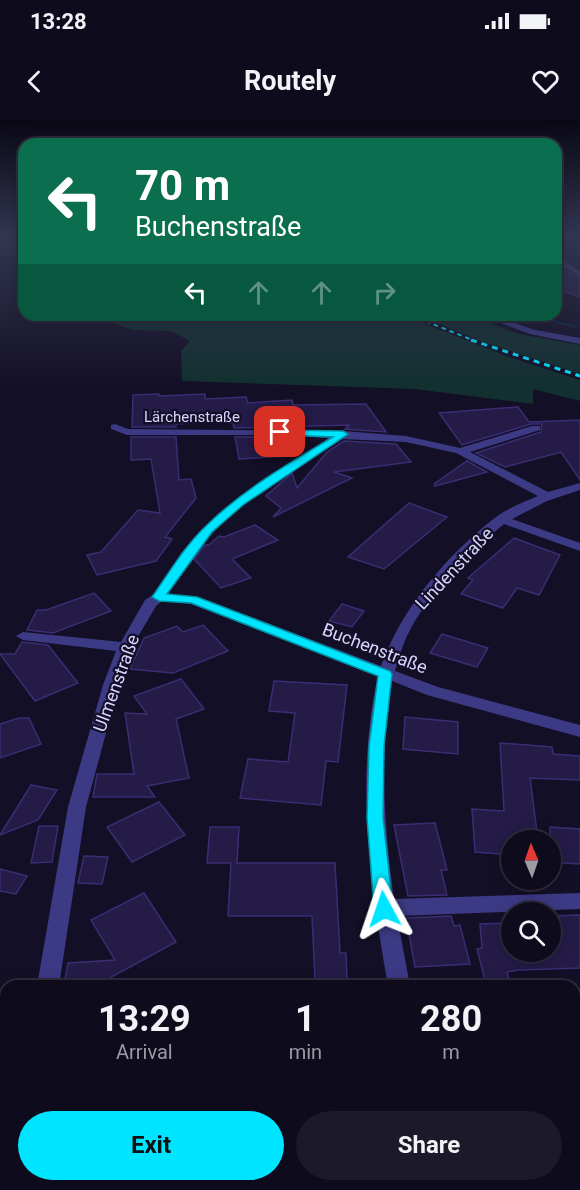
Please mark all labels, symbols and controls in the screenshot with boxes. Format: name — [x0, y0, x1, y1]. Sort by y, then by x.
text: 13:28 — [30, 9, 87, 34]
icon: back — [18, 65, 51, 98]
text: Routely — [244, 65, 336, 97]
icon: heart — [529, 65, 562, 98]
text: 70 m — [135, 161, 230, 210]
icon: left — [36, 162, 114, 240]
text: Buchenstraße — [135, 211, 301, 243]
icon: left — [179, 276, 212, 309]
icon: ahead — [242, 276, 275, 309]
icon: ahead — [305, 276, 338, 309]
icon: right — [368, 276, 401, 309]
pin — [254, 406, 305, 457]
street label: Lärchenstraße — [144, 408, 240, 426]
icon: arrive — [263, 415, 296, 448]
street label: Lindenstraße — [411, 523, 497, 613]
street label: Buchenstraße — [319, 618, 431, 678]
street label: Ulmenstraße — [89, 631, 143, 735]
north arrow — [501, 830, 561, 890]
map controls — [501, 830, 561, 962]
position arrow — [352, 877, 416, 941]
button: search — [501, 902, 561, 962]
text: 13:29 — [98, 998, 191, 1040]
text: 1 — [295, 998, 316, 1040]
text: 280 — [420, 998, 482, 1040]
text: Arrival — [116, 1040, 173, 1064]
text: min — [289, 1040, 322, 1064]
text: m — [442, 1040, 460, 1064]
button: Exit — [18, 1111, 284, 1180]
button: Share — [296, 1111, 562, 1180]

